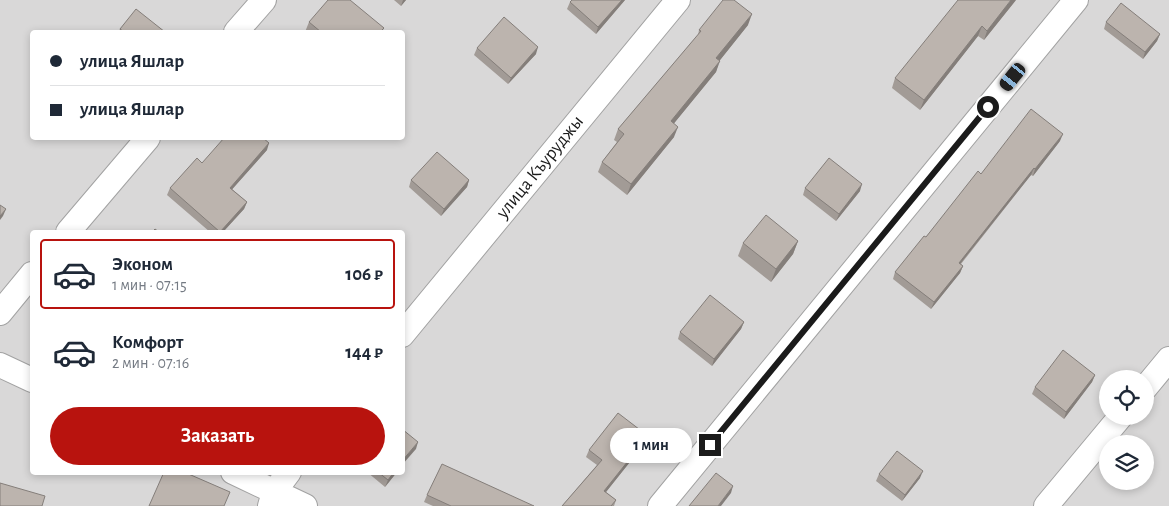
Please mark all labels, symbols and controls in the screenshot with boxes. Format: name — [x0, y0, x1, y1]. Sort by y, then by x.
text: улица Яшлар — [80, 52, 184, 71]
car — [997, 61, 1028, 93]
route start — [977, 96, 999, 118]
text: улица Яшлар — [80, 100, 184, 119]
street label: улица Къуруджы — [492, 112, 587, 223]
icon: car — [52, 252, 97, 297]
text: Эконом — [112, 255, 173, 274]
text: 106 ₽ — [345, 265, 383, 284]
text: 1 мин · 07:15 — [112, 277, 187, 293]
icon: car — [52, 330, 97, 375]
text: Комфорт — [112, 333, 183, 352]
text: 144 ₽ — [345, 343, 383, 362]
text: 2 мин · 07:16 — [112, 355, 189, 371]
map controls — [1099, 370, 1154, 490]
button: locate — [1099, 370, 1154, 425]
button: Заказать — [50, 407, 385, 465]
callout: 1 мин — [610, 428, 692, 462]
route end — [699, 434, 721, 456]
button: layers — [1099, 435, 1154, 490]
text: 1 мин — [633, 437, 669, 453]

